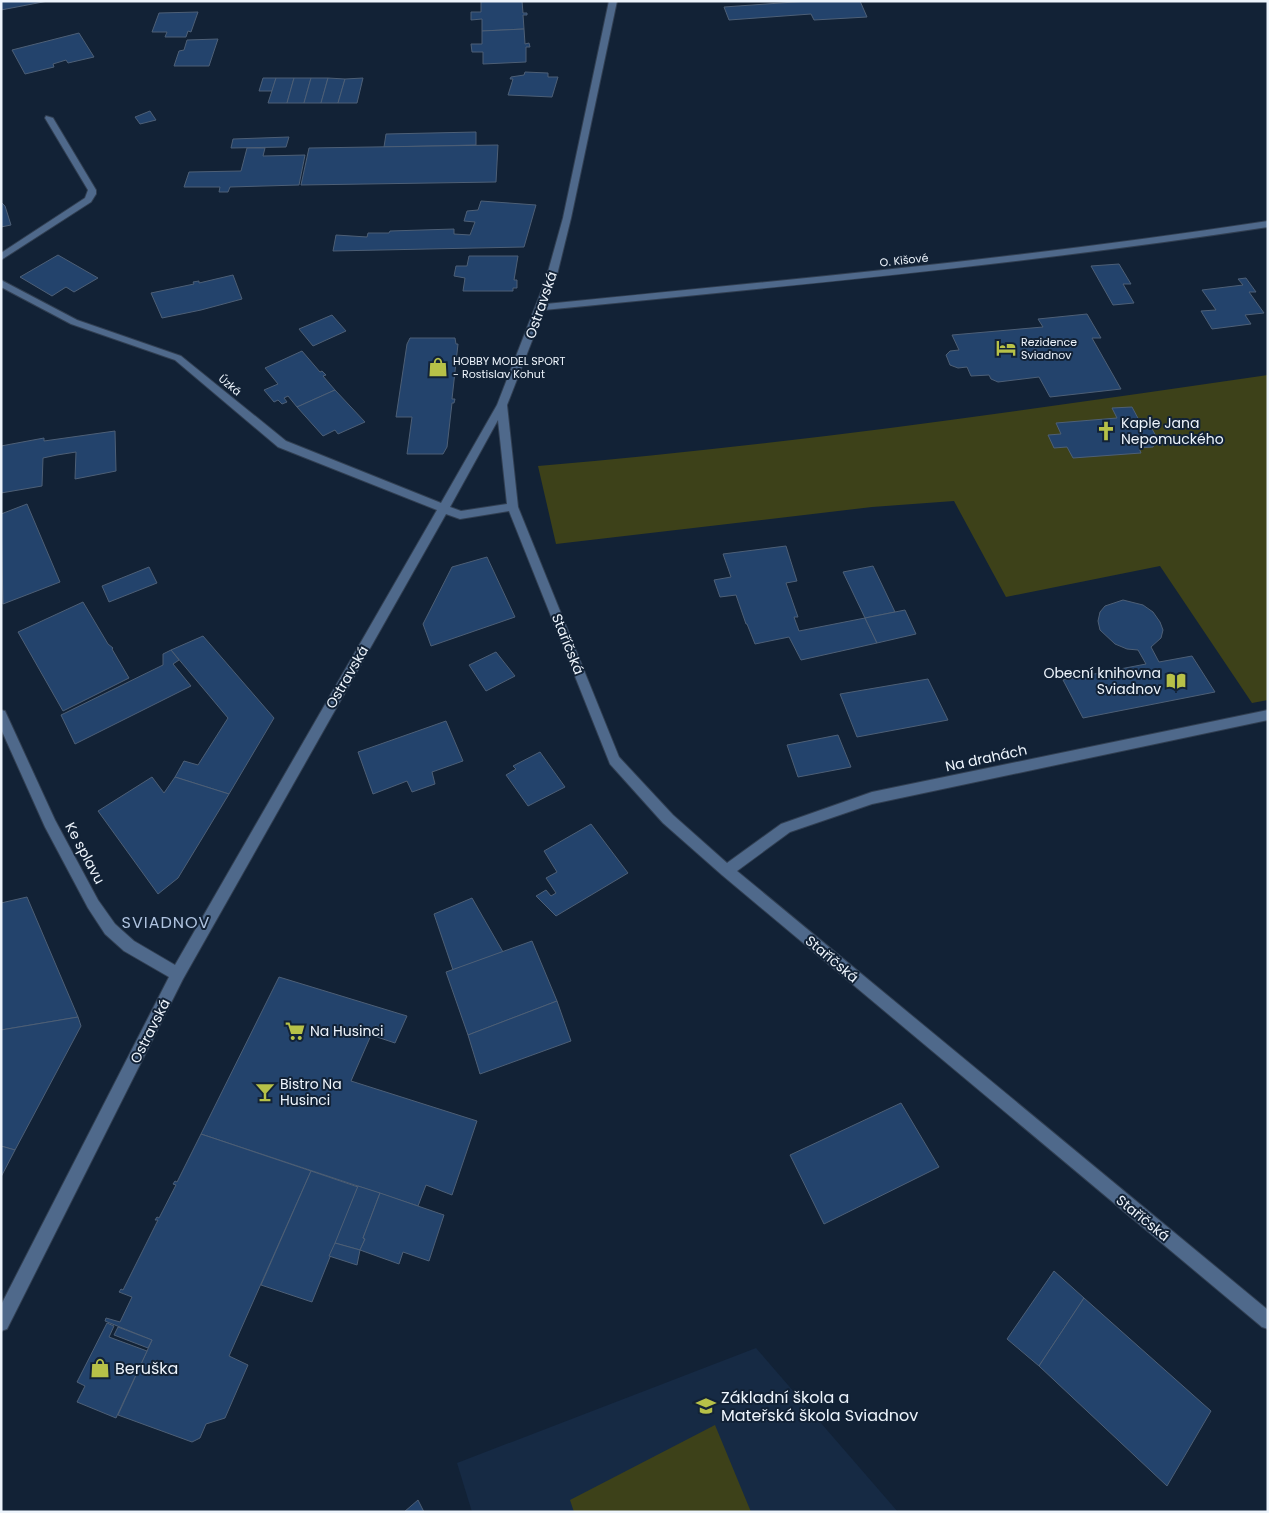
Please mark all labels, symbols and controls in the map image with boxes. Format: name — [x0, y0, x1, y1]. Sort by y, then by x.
street label: O. Kišové — [879, 249, 929, 271]
street label: Ostravská — [520, 269, 562, 341]
place label: Rezidence Sviadnov — [1021, 334, 1077, 363]
hotel icon: Rezidence Sviadnov — [995, 337, 1017, 359]
place label: HOBBY MODEL SPORT - Rostislav Kohut — [453, 353, 565, 382]
shop icon: HOBBY MODEL SPORT - Rostislav Kohut — [427, 356, 449, 378]
street label: Úzká — [215, 371, 245, 399]
place label: Kaple Jana Nepomuckého — [1121, 413, 1224, 449]
church icon: Kaple Jana Nepomuckého — [1095, 420, 1117, 442]
street label: Staříčská — [547, 611, 589, 677]
street label: Ostravská — [321, 642, 373, 712]
place label: Obecní knihovna Sviadnov — [1043, 663, 1161, 699]
library icon: Obecní knihovna Sviadnov — [1165, 670, 1187, 692]
street label: Na drahách — [943, 740, 1029, 776]
street label: Ke splavu — [60, 819, 110, 887]
district label: SVIADNOV — [122, 911, 210, 934]
street label: Staříčská — [801, 931, 863, 987]
street label: Ostravská — [125, 995, 175, 1067]
supermarket icon: Na Husinci — [284, 1020, 306, 1042]
place label: Na Husinci — [310, 1021, 383, 1041]
place label: Bistro Na Husinci — [280, 1074, 342, 1110]
bar icon: Bistro Na Husinci — [254, 1081, 276, 1103]
street label: Staříčská — [1112, 1190, 1174, 1246]
shop icon: Beruška — [89, 1357, 111, 1379]
place label: Beruška — [115, 1357, 178, 1380]
place label: Základní škola a Mateřská škola Sviadnov — [721, 1386, 918, 1427]
school or university icon: Základní škola a Mateřská škola Sviadnov — [695, 1395, 717, 1417]

